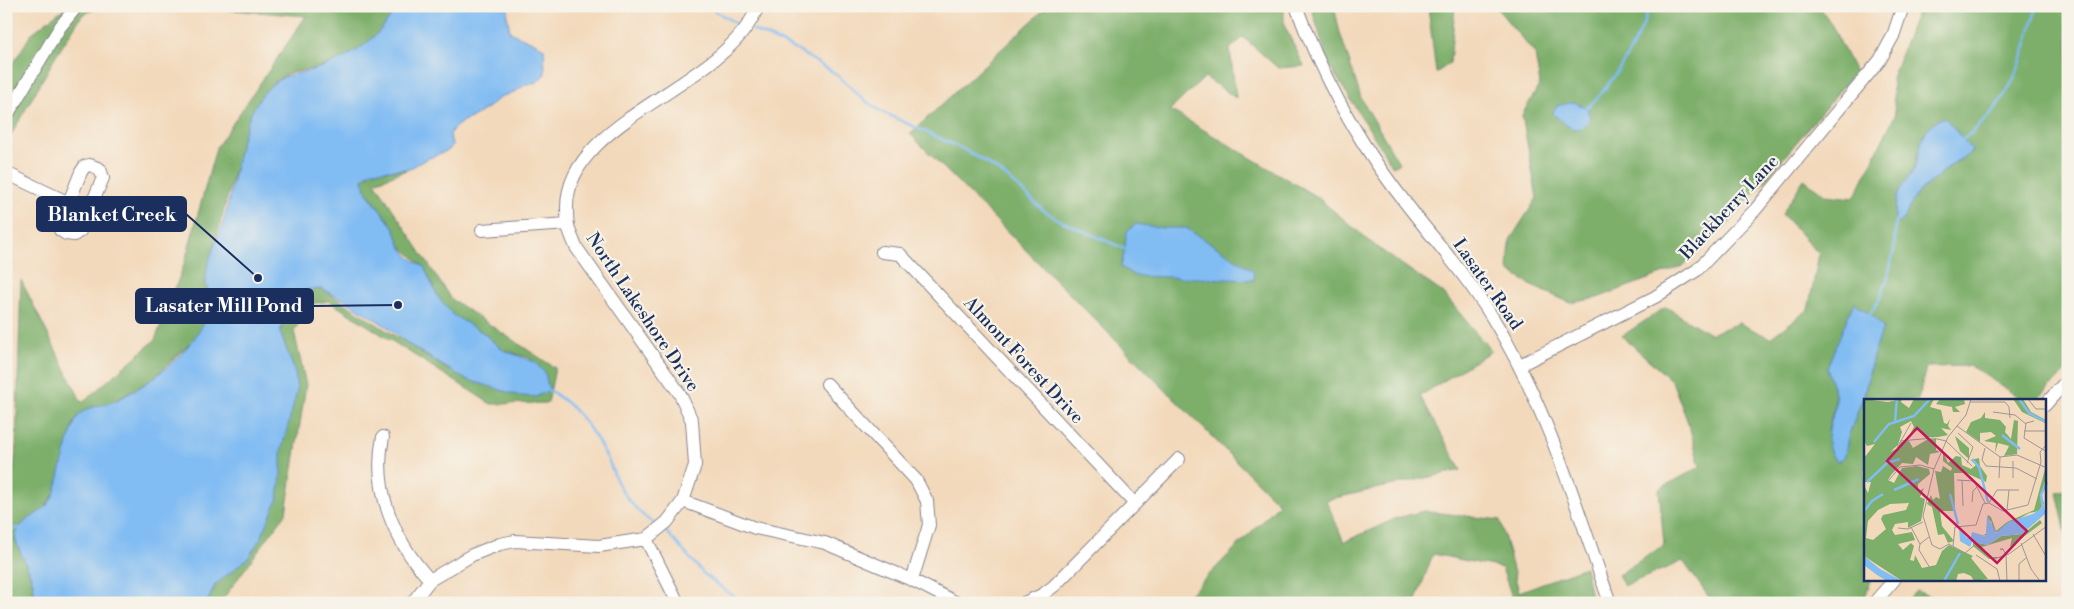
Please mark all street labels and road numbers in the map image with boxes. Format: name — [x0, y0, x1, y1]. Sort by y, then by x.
street label: Blackberry Lane — [1674, 150, 1784, 265]
street label: North Lakeshore Drive — [581, 228, 704, 396]
street label: Lasater Road — [1448, 234, 1528, 335]
street label: Almont Forest Drive — [958, 291, 1089, 429]

